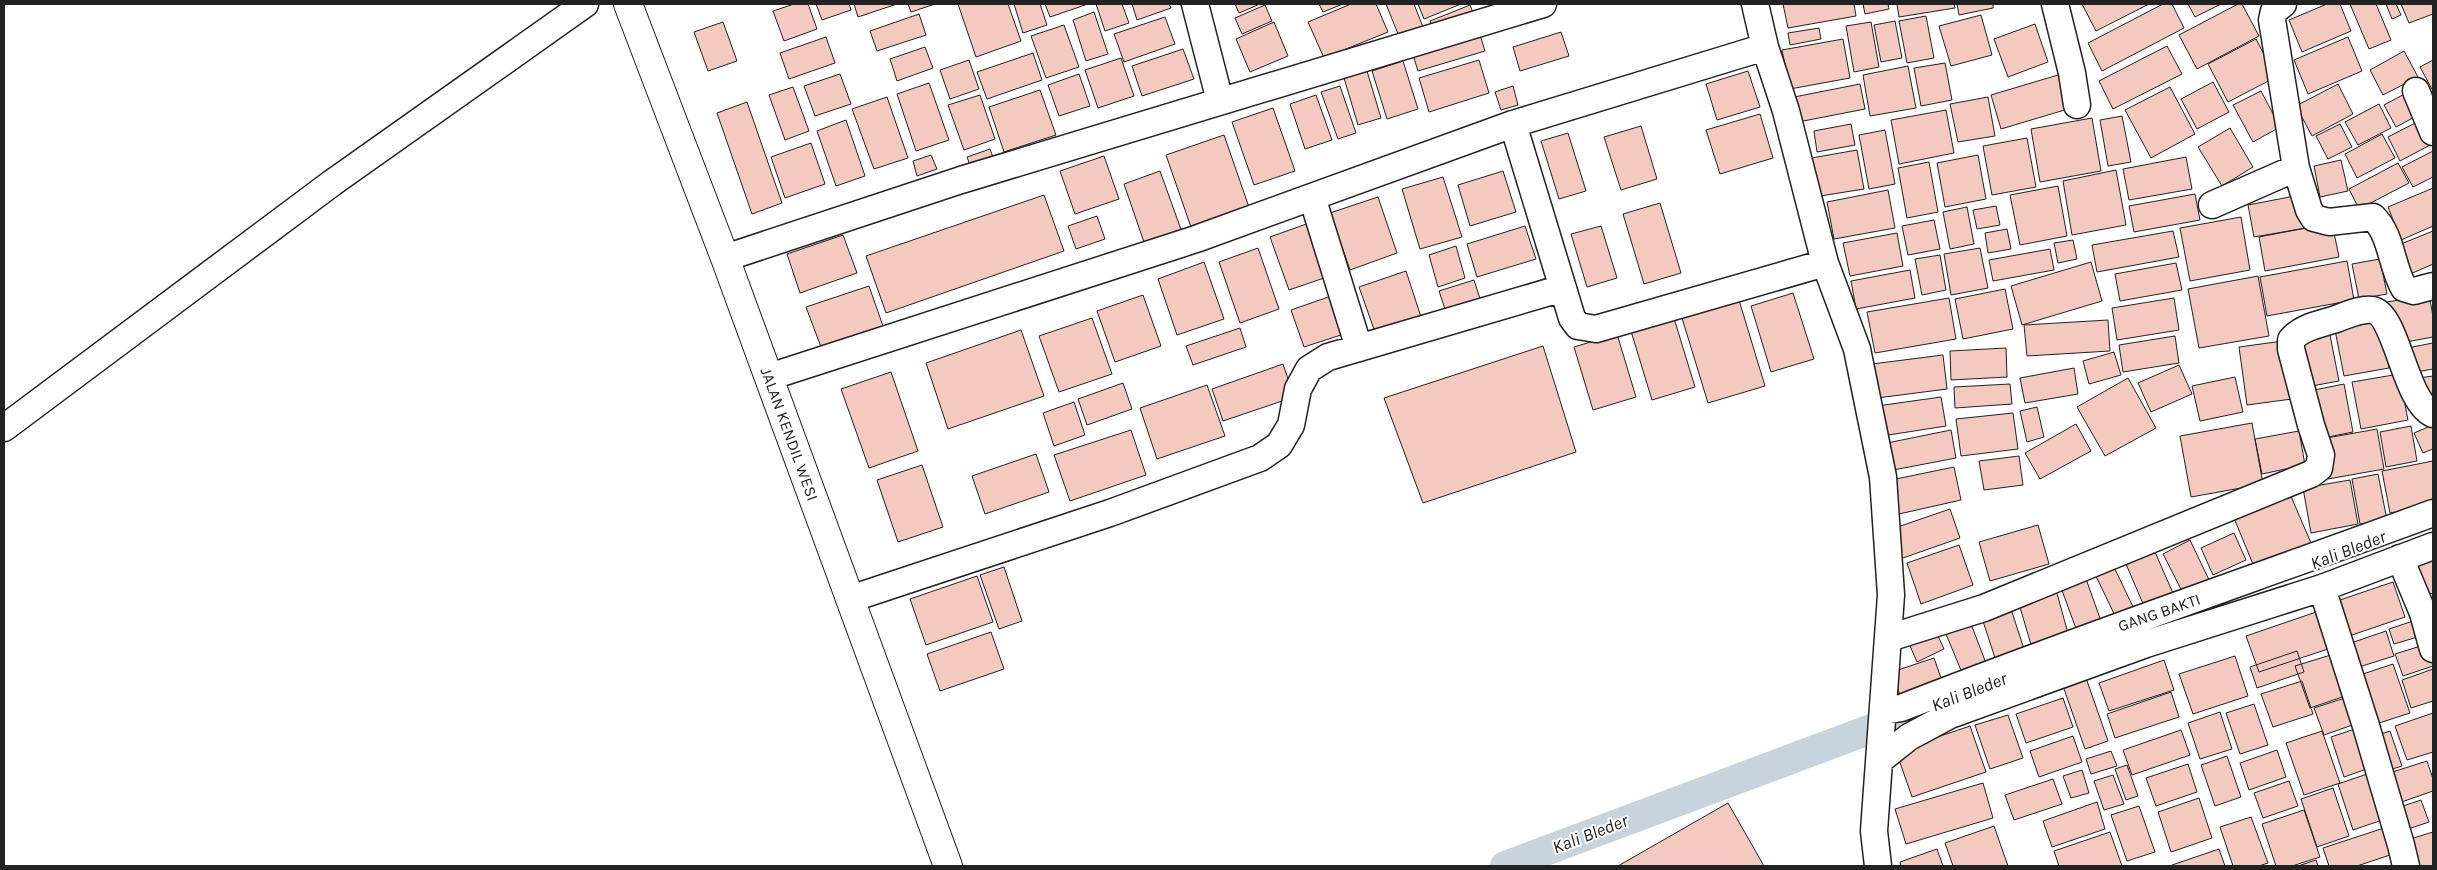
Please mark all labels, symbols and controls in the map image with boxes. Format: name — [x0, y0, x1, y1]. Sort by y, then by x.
street label: JALAN KENDIL WESI — [757, 365, 822, 503]
water label: Kali Bleder — [2307, 525, 2390, 574]
street label: GANG BAKTI — [2115, 590, 2203, 635]
water label: Kali Bleder — [1928, 667, 2011, 716]
water label: Kali Bleder — [1549, 809, 1632, 858]

